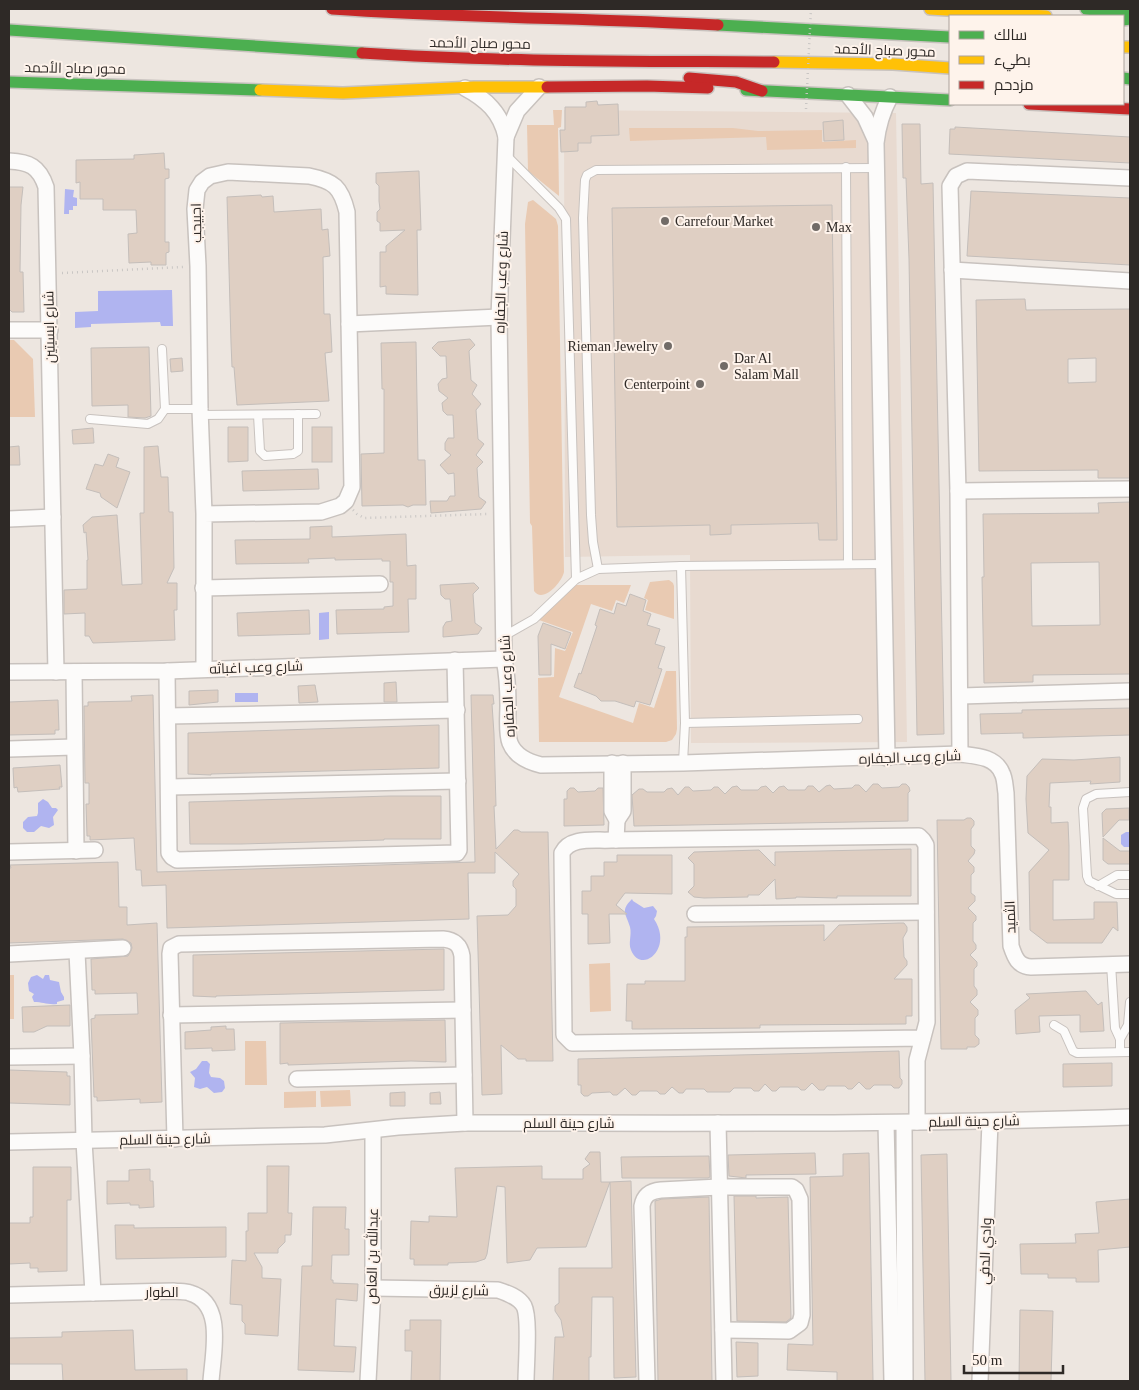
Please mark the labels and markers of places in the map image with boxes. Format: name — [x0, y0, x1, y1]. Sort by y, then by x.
place label: Carrefour Market — [675, 214, 773, 229]
marker: Carrefour Market — [659, 215, 671, 227]
place label: Max — [826, 220, 852, 235]
marker: Max — [810, 221, 822, 233]
place label: Rieman Jewelry — [567, 339, 658, 354]
marker: Rieman Jewelry — [662, 340, 674, 352]
place label: Dar Al Salam Mall — [734, 351, 799, 382]
marker: Dar Al Salam Mall — [718, 360, 730, 372]
place label: Centerpoint — [624, 377, 690, 392]
marker: Centerpoint — [694, 378, 706, 390]

